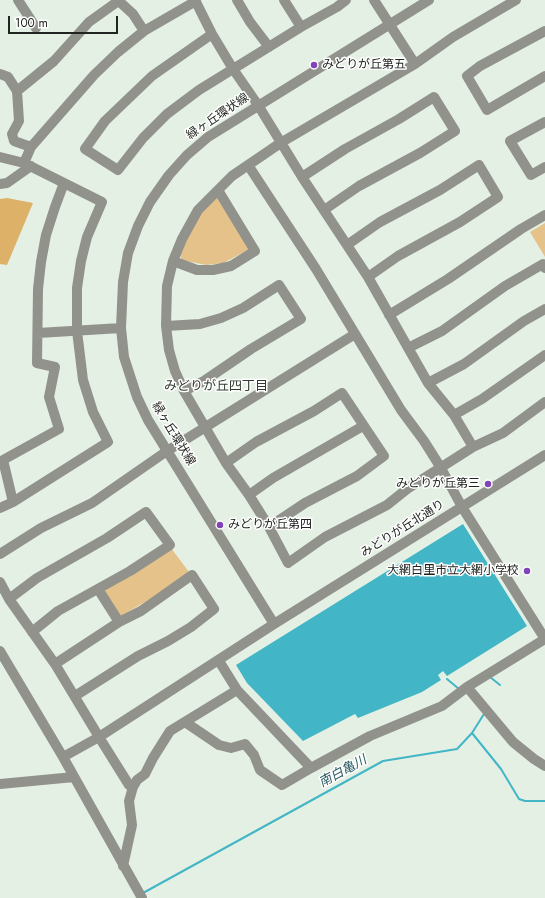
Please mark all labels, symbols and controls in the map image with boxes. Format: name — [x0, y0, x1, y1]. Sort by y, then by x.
scale bar — [10, 8, 120, 34]
text: 100 m — [15, 14, 48, 32]
place label: みどりが丘第五 — [322, 58, 406, 72]
marker: みどりが丘第五 — [309, 60, 319, 70]
street label: 緑ヶ丘環状線 — [184, 91, 252, 143]
district label: みどりが丘四丁目 — [164, 379, 268, 395]
street label: 緑ヶ丘環状線 — [148, 399, 198, 469]
place label: みどりが丘第三 — [396, 477, 480, 491]
marker: みどりが丘第三 — [483, 479, 493, 489]
street label: みどりが丘北通り — [358, 497, 448, 561]
place label: みどりが丘第四 — [228, 518, 312, 532]
marker: みどりが丘第四 — [215, 520, 225, 530]
place label: 大網白里市立大網小学校 — [387, 564, 519, 578]
marker: 大網白里市立大網小学校 — [522, 566, 532, 576]
water label: 南白亀川 — [316, 753, 370, 791]

